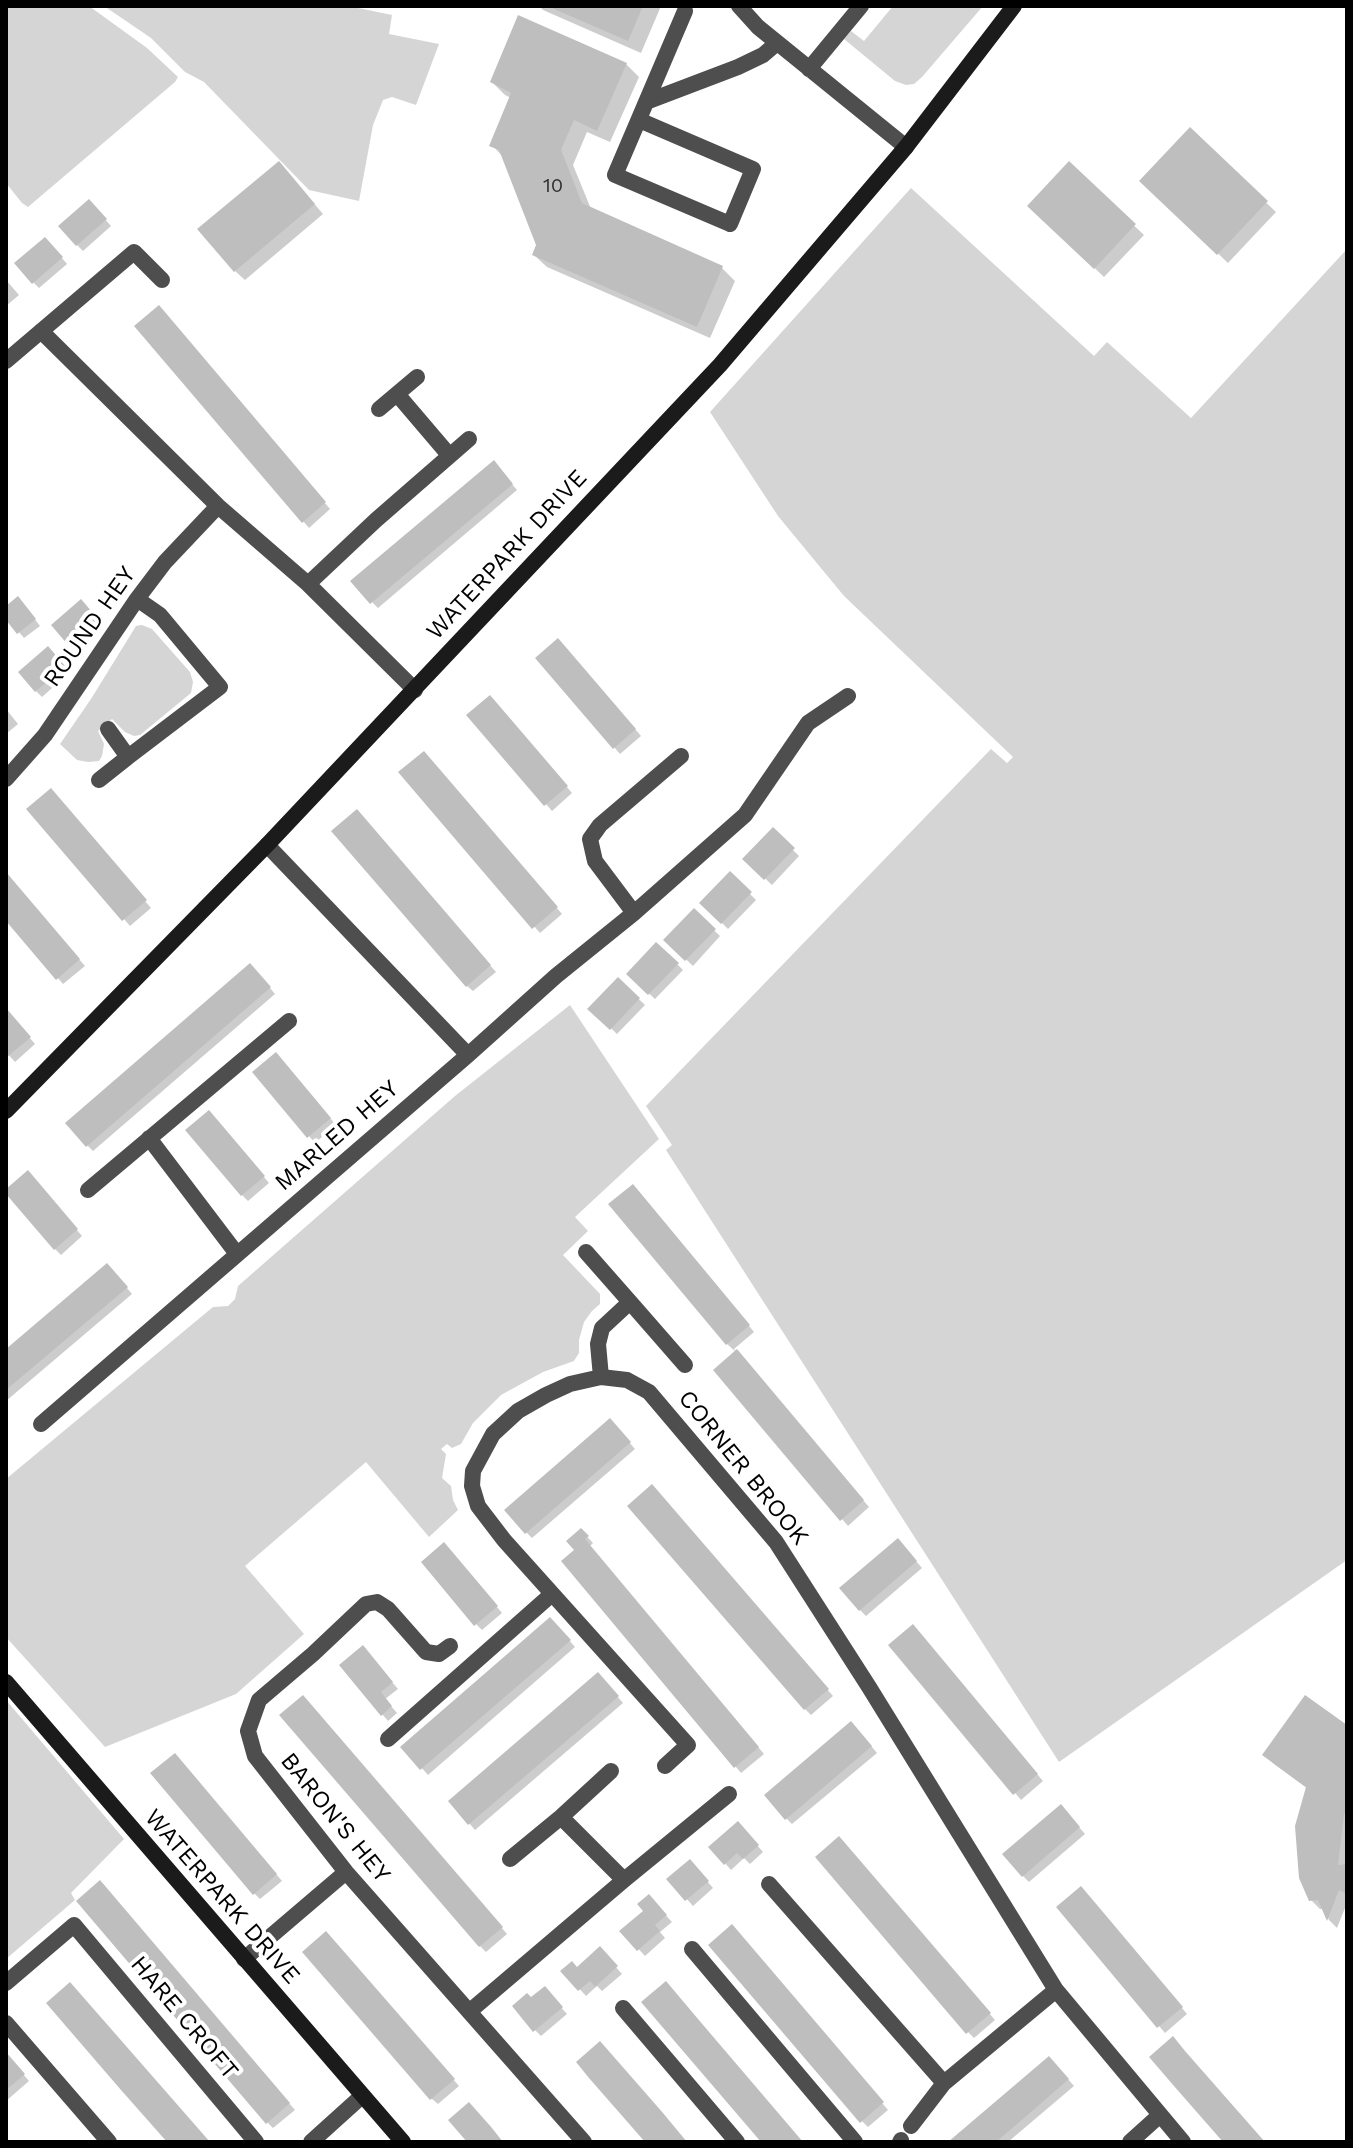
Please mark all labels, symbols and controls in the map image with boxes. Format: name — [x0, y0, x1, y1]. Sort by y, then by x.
house number: 10 — [543, 174, 563, 198]
street label: WATERPARK DRIVE — [421, 464, 593, 646]
street label: ROUND HEY — [38, 561, 142, 693]
street label: MARLED HEY — [269, 1075, 405, 1197]
street label: CORNER BROOK — [672, 1385, 814, 1551]
street label: BARON'S HEY — [274, 1747, 396, 1889]
street label: WATERPARK DRIVE — [138, 1804, 306, 1990]
street label: HARE CROFT — [124, 1950, 244, 2086]

